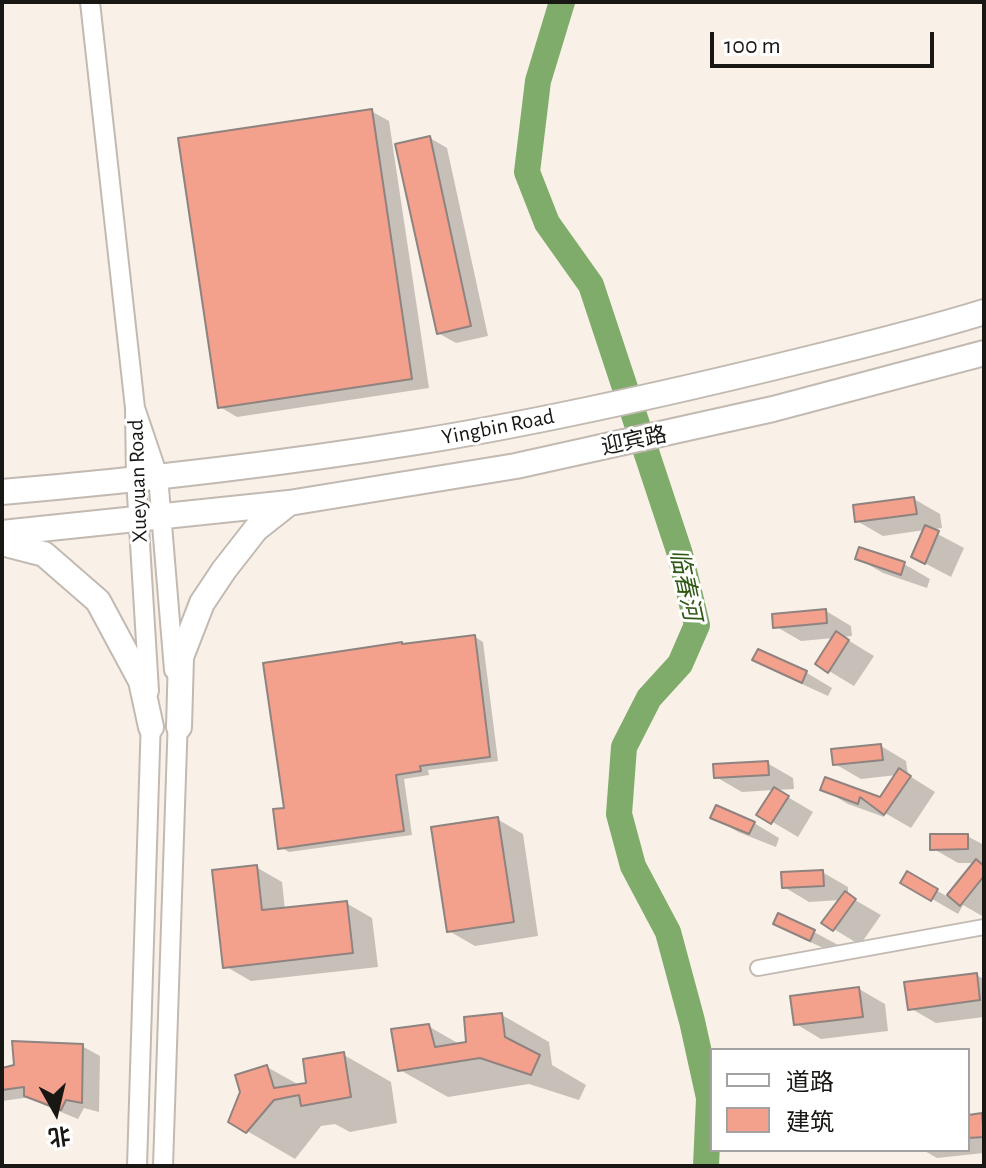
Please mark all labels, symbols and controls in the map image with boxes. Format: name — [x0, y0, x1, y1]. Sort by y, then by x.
scale bar — [714, 16, 938, 66]
text: 100 m — [724, 34, 781, 58]
street label: Yingbin Road — [439, 403, 557, 451]
street label: Xueyuan Road — [123, 419, 153, 543]
street label: 迎宾路 — [599, 421, 669, 461]
water label: 临春河 — [663, 547, 707, 623]
legend — [710, 1048, 970, 1152]
text: 道路 — [786, 1071, 834, 1095]
north arrow — [16, 1072, 96, 1152]
text: 建筑 — [786, 1111, 834, 1135]
text: 北 — [47, 1123, 72, 1148]

